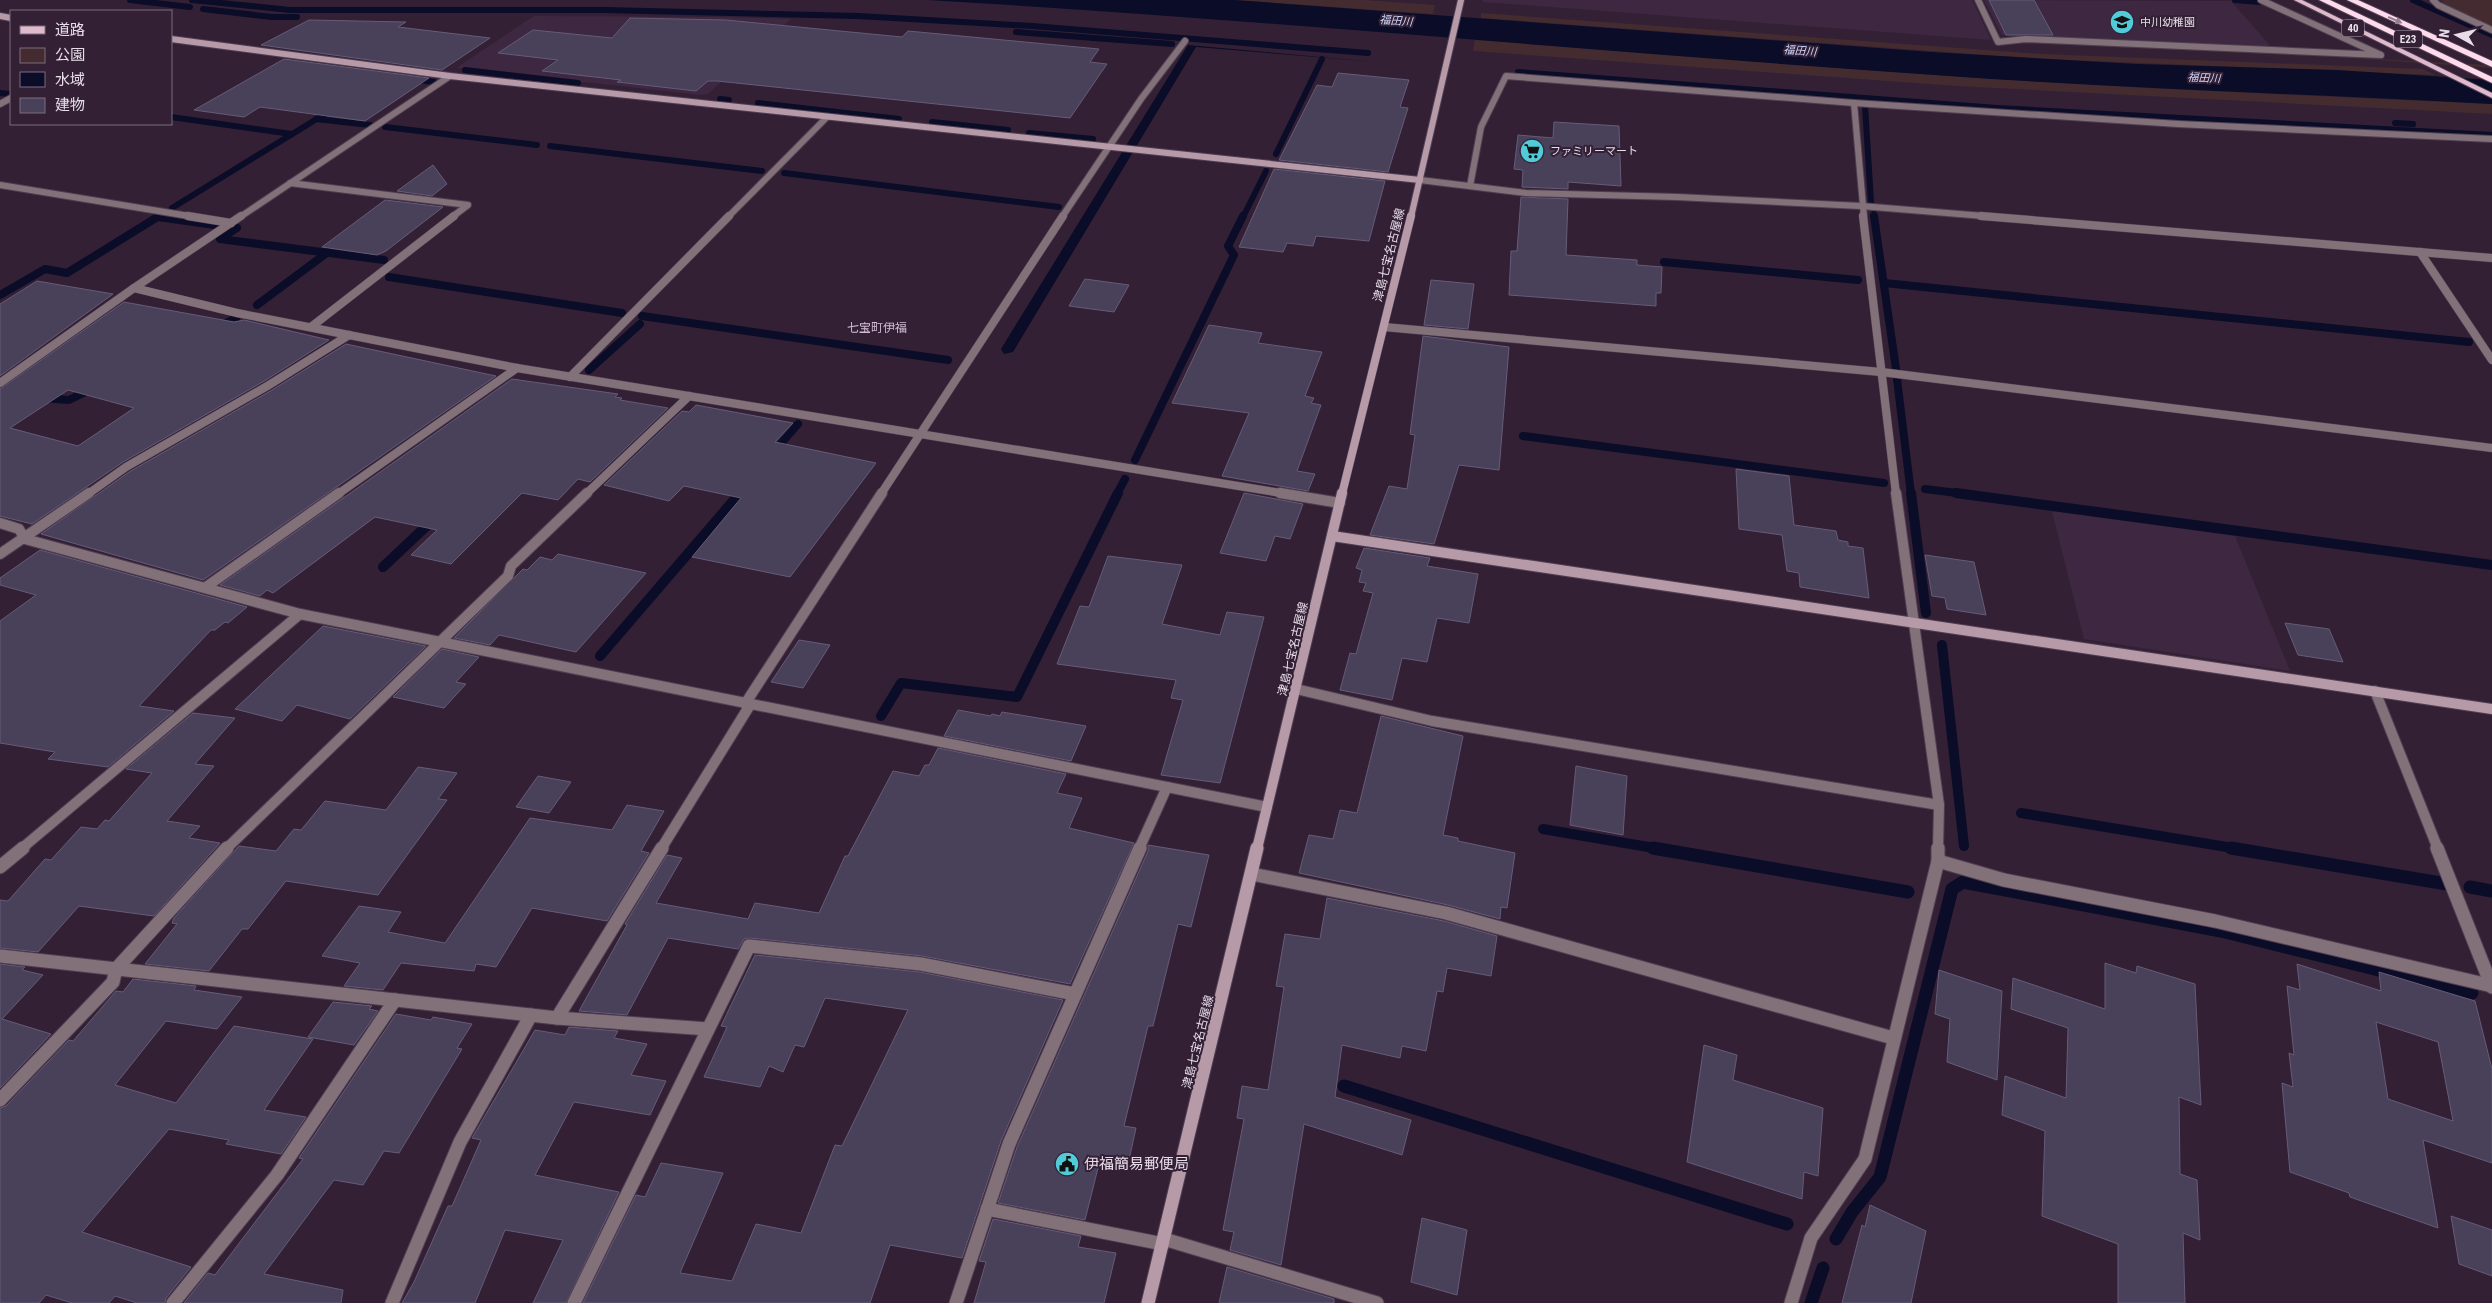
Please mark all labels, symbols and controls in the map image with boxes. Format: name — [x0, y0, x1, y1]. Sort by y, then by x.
school or university icon: 中川幼稚園 — [2109, 9, 2135, 35]
legend — [10, 10, 172, 125]
north arrow — [2432, 10, 2482, 60]
water label: 福田川 — [1379, 13, 1414, 29]
place label: 中川幼稚園 — [2140, 16, 2195, 29]
one-way arrow — [2388, 16, 2402, 24]
road number: 40 — [2342, 19, 2364, 36]
text: 道路 — [55, 21, 85, 39]
text: N — [2436, 28, 2453, 39]
road number: E23 — [2394, 30, 2422, 48]
water label: 福田川 — [1783, 43, 1818, 59]
text: 公園 — [55, 46, 85, 64]
text: 水域 — [55, 71, 85, 89]
water label: 福田川 — [2187, 71, 2222, 85]
text: 建物 — [55, 96, 85, 114]
supermarket icon: ファミリーマート — [1519, 138, 1545, 164]
place label: ファミリーマート — [1550, 145, 1638, 158]
street label: 津島七宝名古屋線 — [1371, 207, 1407, 303]
district label: 七宝町伊福 — [847, 321, 907, 335]
street label: 津島七宝名古屋線 — [1275, 601, 1311, 697]
street label: 津島七宝名古屋線 — [1180, 994, 1216, 1090]
public building icon: 伊福簡易郵便局 — [1054, 1151, 1080, 1177]
place label: 伊福簡易郵便局 — [1084, 1155, 1189, 1173]

